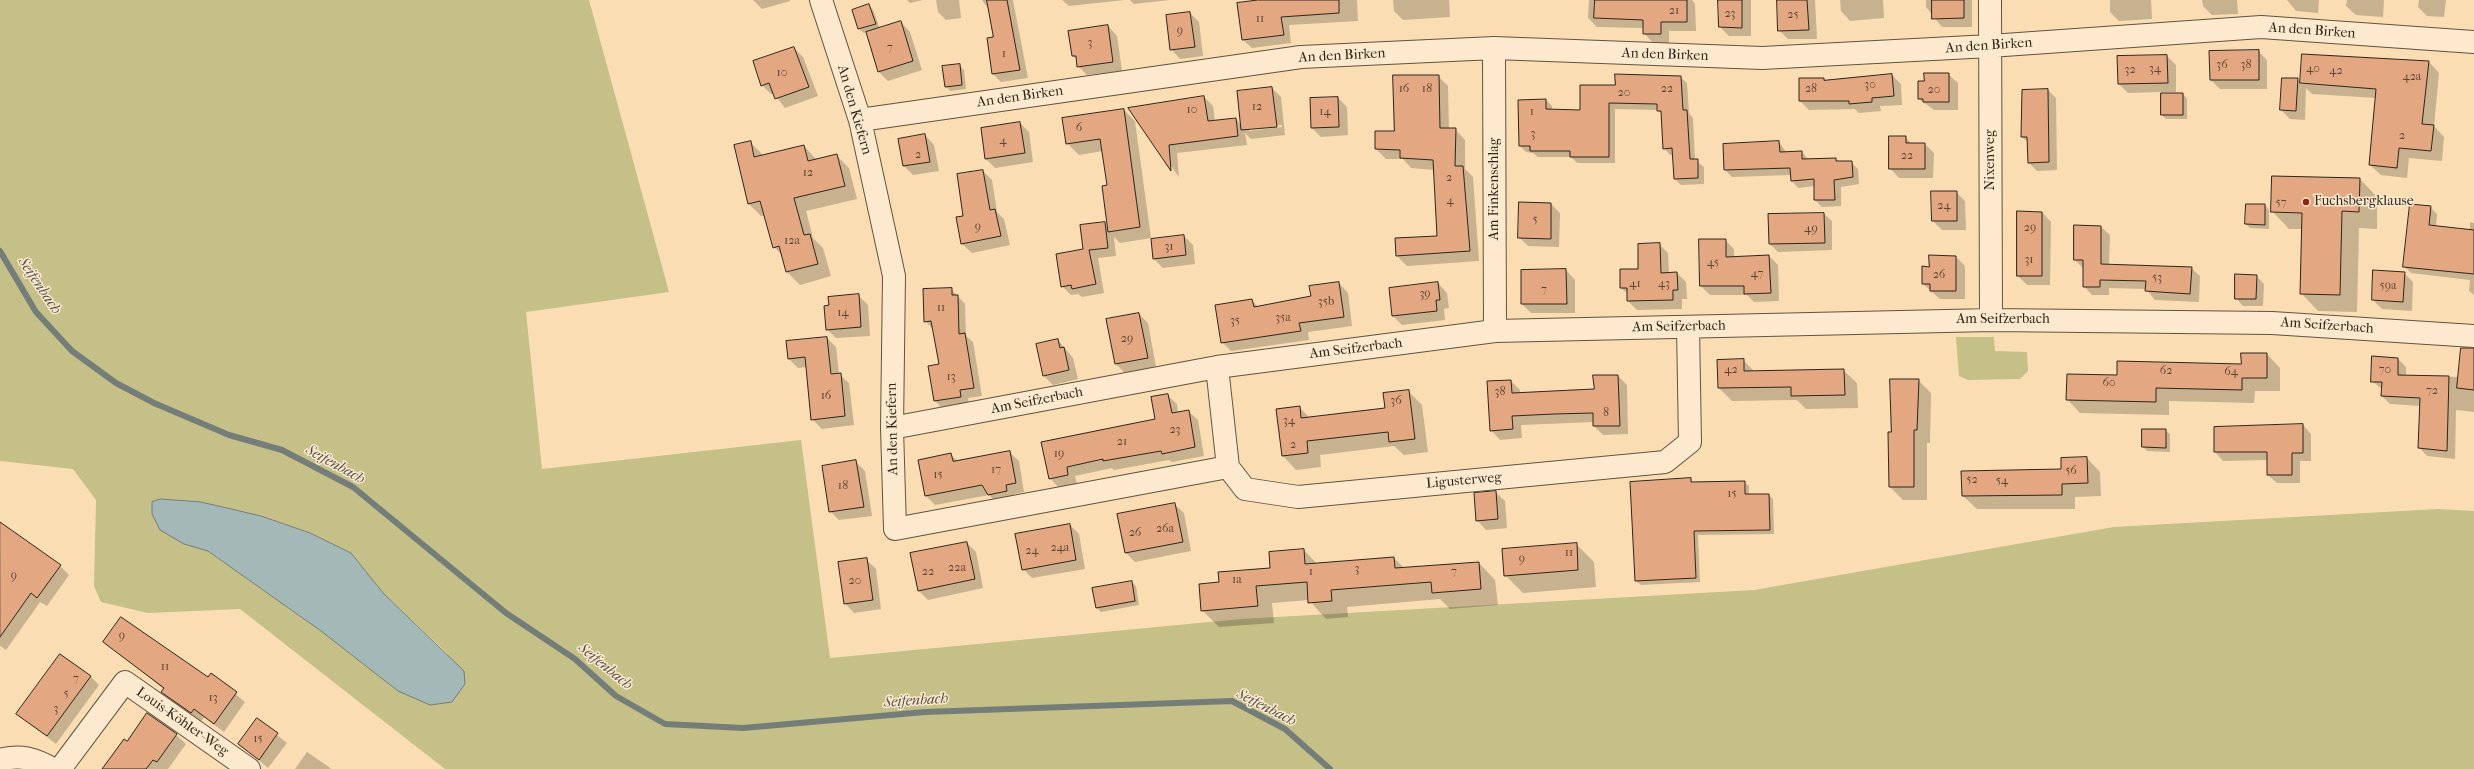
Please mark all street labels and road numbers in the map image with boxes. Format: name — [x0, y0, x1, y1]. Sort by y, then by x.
street label: An den Birken — [2268, 20, 2356, 42]
street label: An den Birken — [1945, 35, 2033, 57]
street label: An den Birken — [1298, 45, 1386, 67]
street label: An den Birken — [1621, 45, 1709, 65]
street label: An den Kiefern — [833, 63, 875, 157]
street label: An den Birken — [976, 83, 1064, 111]
street label: Nixenweg — [1983, 130, 1999, 190]
street label: Am Finkenschlag — [1487, 138, 1503, 240]
street label: Am Seifzerbach — [1956, 312, 2050, 328]
street label: Am Seifzerbach — [2280, 314, 2374, 338]
street label: Am Seifzerbach — [1632, 318, 1726, 336]
street label: Am Seifzerbach — [1309, 335, 1403, 363]
street label: An den Kiefern — [884, 383, 902, 475]
street label: Am Seifzerbach — [990, 384, 1084, 418]
street label: Ligusterweg — [1426, 469, 1502, 493]
street label: Louis-Köhler-Weg — [133, 684, 231, 760]

